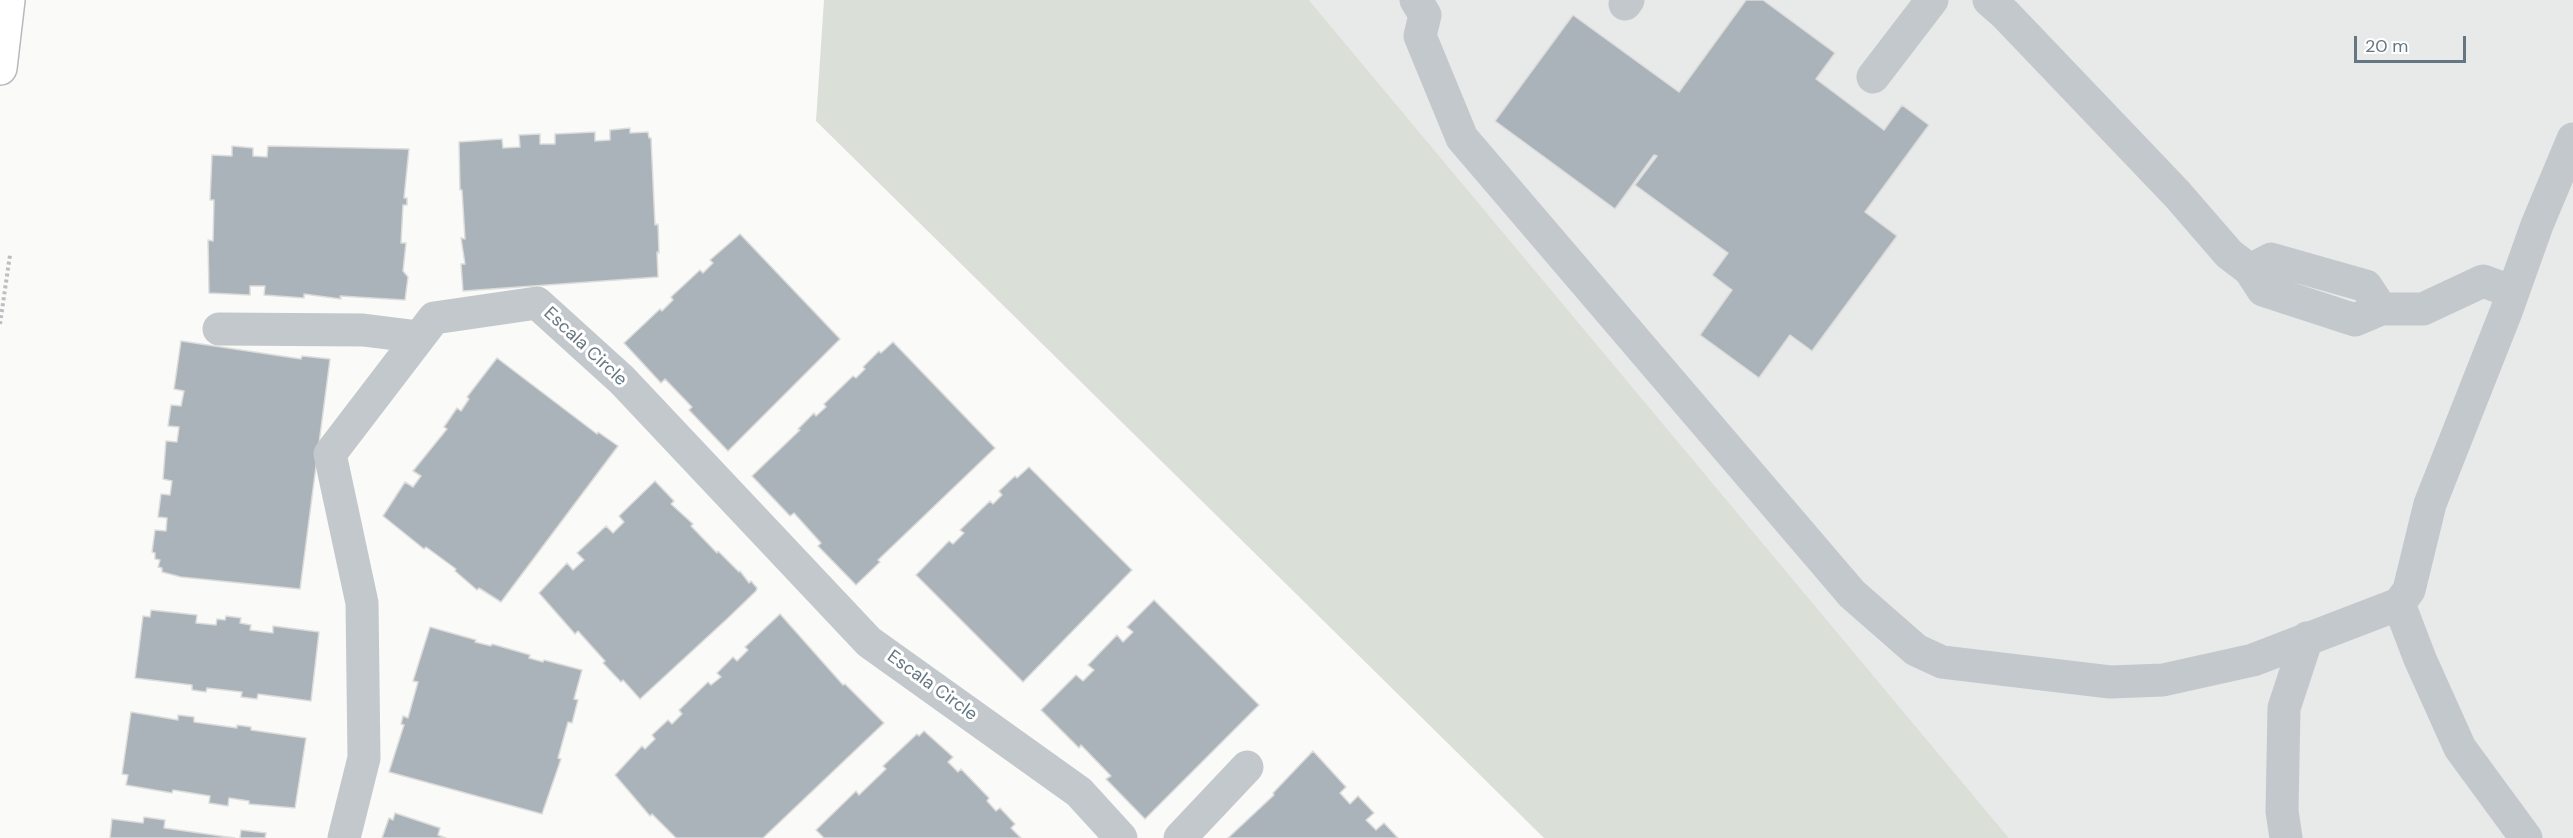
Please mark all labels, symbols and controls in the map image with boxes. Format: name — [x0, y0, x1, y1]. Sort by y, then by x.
scale bar — [2357, 24, 2470, 62]
text: 20 m — [2365, 34, 2408, 58]
street label: Escala Circle — [539, 303, 631, 391]
street label: Escala Circle — [883, 646, 981, 726]

